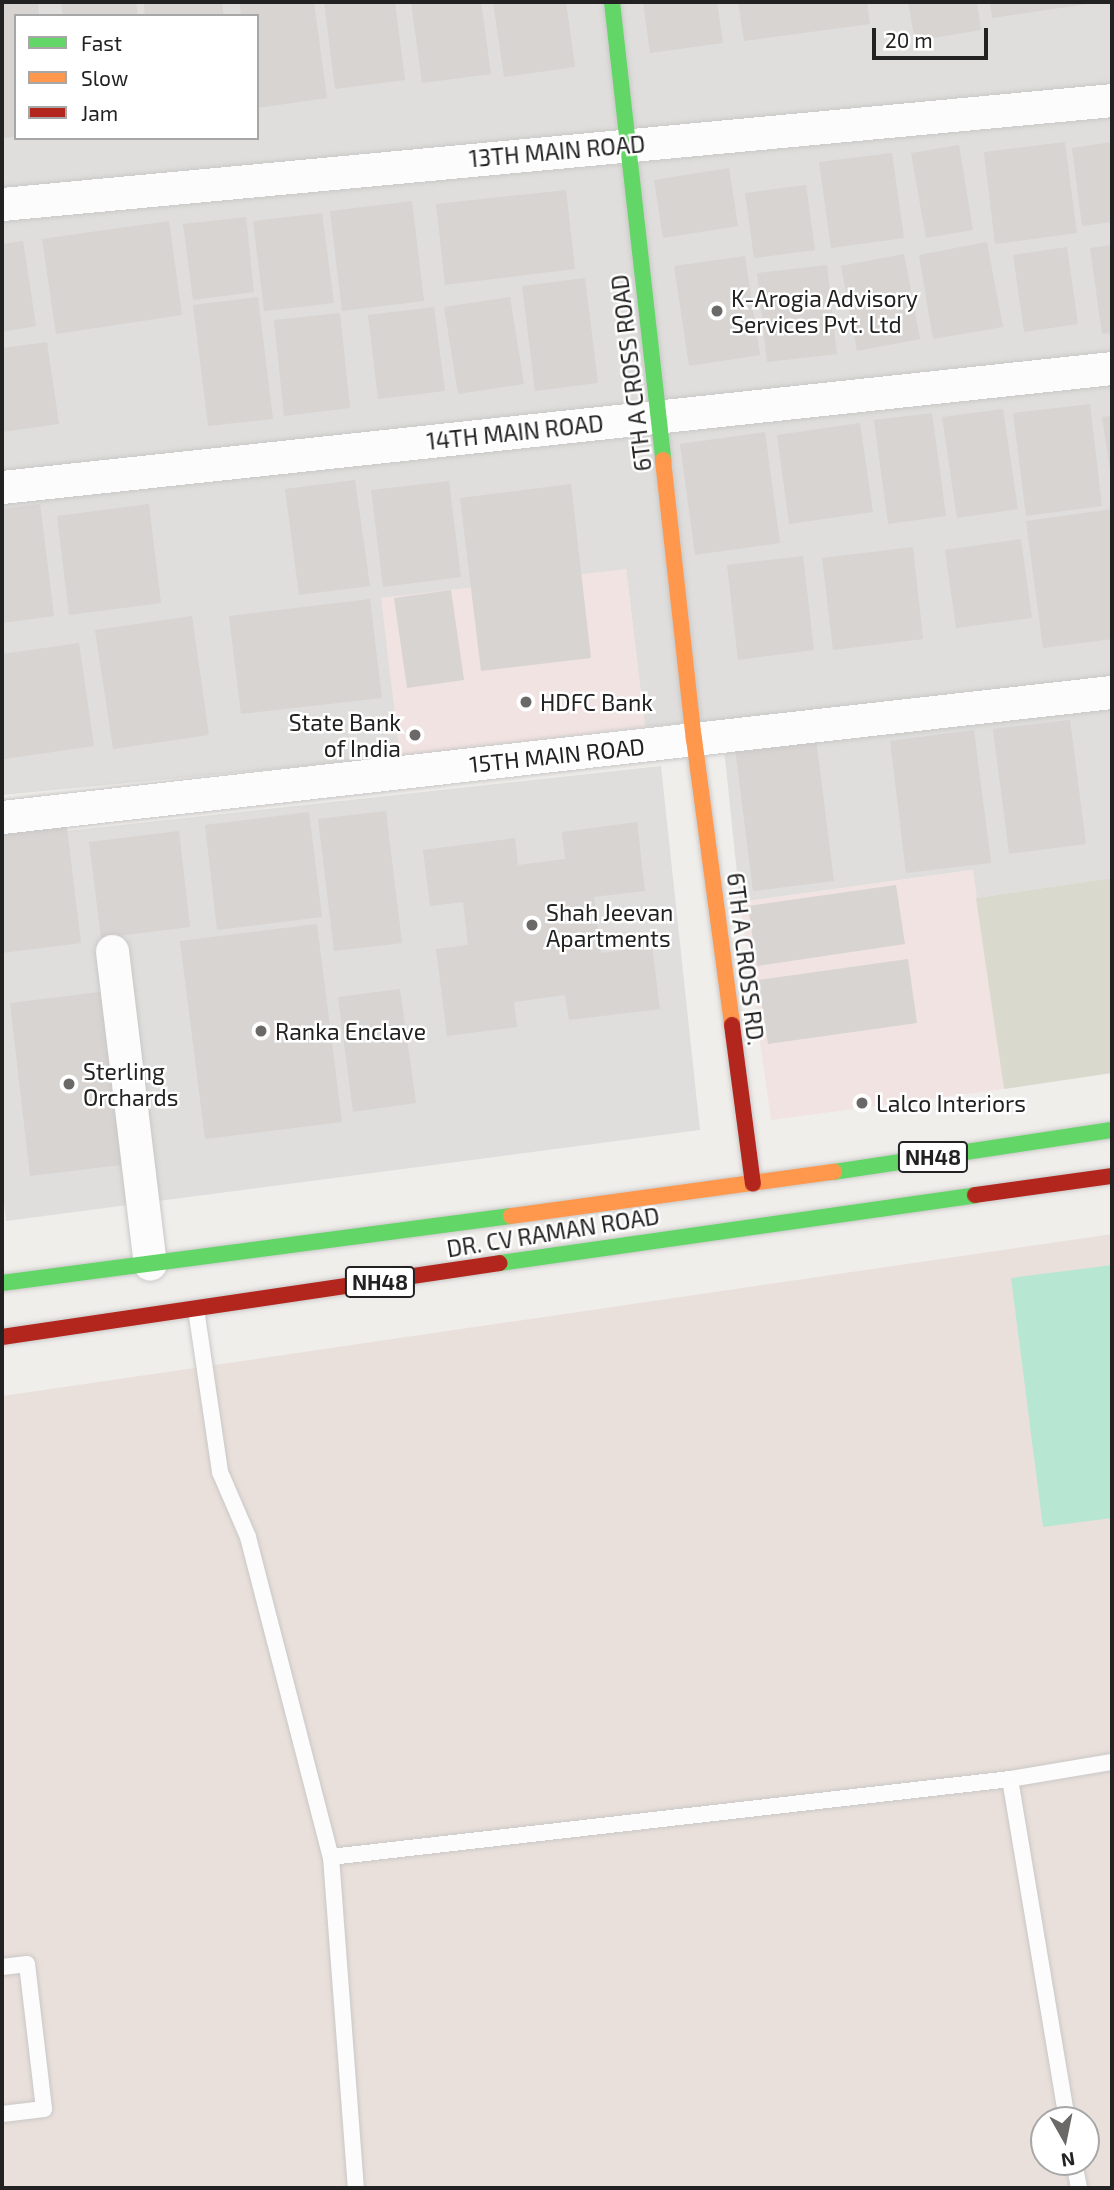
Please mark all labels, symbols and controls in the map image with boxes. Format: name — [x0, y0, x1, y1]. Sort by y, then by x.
legend — [14, 14, 259, 140]
scale bar — [876, 14, 992, 58]
text: 20 m — [885, 27, 933, 52]
text: Fast — [81, 30, 122, 55]
text: Slow — [81, 65, 128, 90]
text: Jam — [81, 100, 118, 125]
street label: 13TH MAIN ROAD — [468, 130, 646, 172]
street label: 6TH A CROSS ROAD — [605, 272, 657, 474]
place label: K-Arogia Advisory Services Pvt. Ltd — [731, 284, 919, 338]
marker: K-Arogia Advisory Services Pvt. Ltd — [709, 303, 725, 319]
street label: 14TH MAIN ROAD — [425, 409, 605, 455]
place label: HDFC Bank — [540, 688, 653, 716]
marker: HDFC Bank — [518, 694, 534, 710]
place label: State Bank of India — [289, 708, 401, 762]
marker: State Bank of India — [407, 727, 423, 743]
street label: 15TH MAIN ROAD — [468, 732, 646, 778]
street label: 6TH A CROSS RD. — [722, 871, 770, 1047]
place label: Shah Jeevan Apartments — [546, 898, 674, 952]
marker: Shah Jeevan Apartments — [524, 917, 540, 933]
place label: Ranka Enclave — [275, 1017, 426, 1045]
marker: Ranka Enclave — [253, 1023, 269, 1039]
place label: Sterling Orchards — [83, 1057, 178, 1111]
marker: Sterling Orchards — [61, 1076, 77, 1092]
place label: Lalco Interiors — [876, 1089, 1026, 1117]
marker: Lalco Interiors — [854, 1095, 870, 1111]
road number: NH48 — [896, 1140, 970, 1174]
street label: DR. CV RAMAN ROAD — [444, 1202, 662, 1262]
road number: NH48 — [343, 1264, 417, 1300]
north arrow — [1030, 2106, 1100, 2176]
text: N — [1059, 2148, 1077, 2173]

